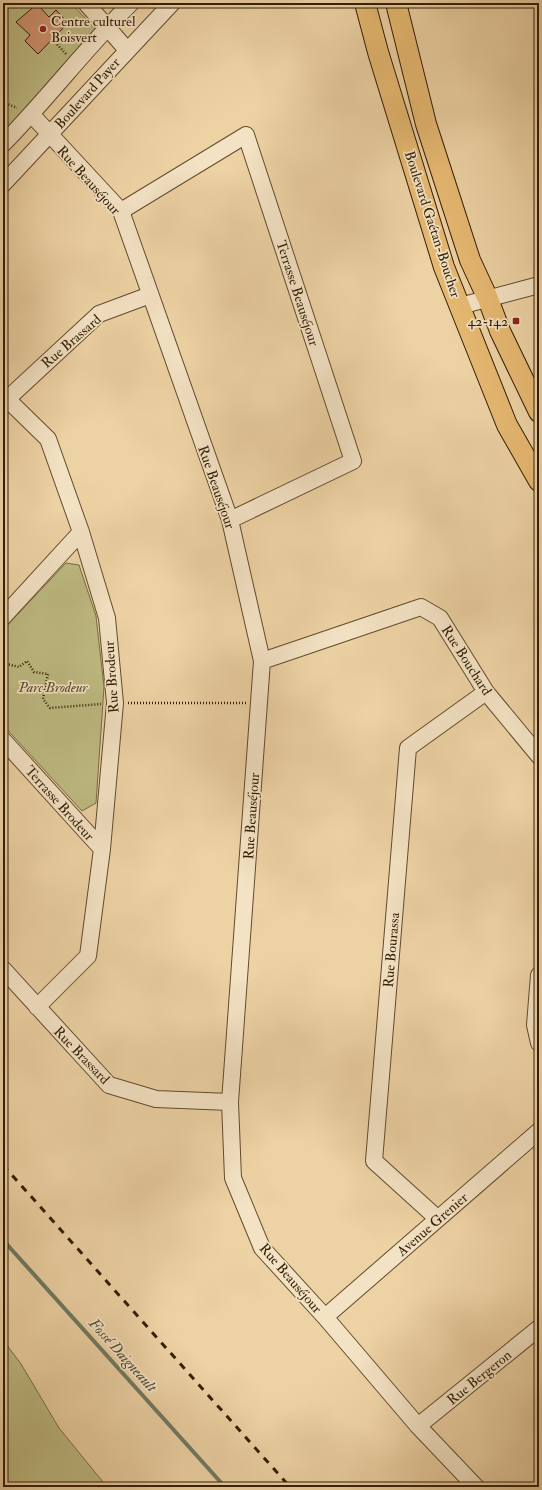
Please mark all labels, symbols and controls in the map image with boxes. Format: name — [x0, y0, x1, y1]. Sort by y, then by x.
place label: Centre culturel Boisvert — [51, 13, 136, 46]
marker: Centre culturel Boisvert — [38, 24, 48, 34]
street label: Boulevard Payer — [51, 54, 125, 133]
street label: Rue Beauséjour — [53, 142, 125, 219]
street label: Boulevard Gaétan-Boucher — [401, 149, 465, 300]
street label: Terrasse Beauséjour — [272, 238, 323, 349]
street label: Rue Brassard — [38, 311, 105, 372]
place label: 42-142 — [468, 313, 508, 330]
marker: 42-142 — [511, 316, 521, 326]
street label: Rue Beauséjour — [194, 443, 239, 532]
street label: Rue Bouchard — [438, 622, 496, 698]
street label: Rue Brodeur — [100, 640, 122, 714]
park label: Parc Brodeur — [17, 679, 88, 696]
street label: Terrasse Brodeur — [21, 762, 98, 845]
street label: Rue Beauséjour — [240, 771, 263, 860]
street label: Rue Bourassa — [380, 912, 403, 988]
street label: Rue Brassard — [50, 1023, 113, 1088]
street label: Avenue Grenier — [393, 1189, 472, 1260]
street label: Rue Beauséjour — [256, 1240, 326, 1317]
water label: Fossé Daigneault — [84, 1314, 161, 1397]
street label: Rue Bergeron — [444, 1346, 515, 1409]

